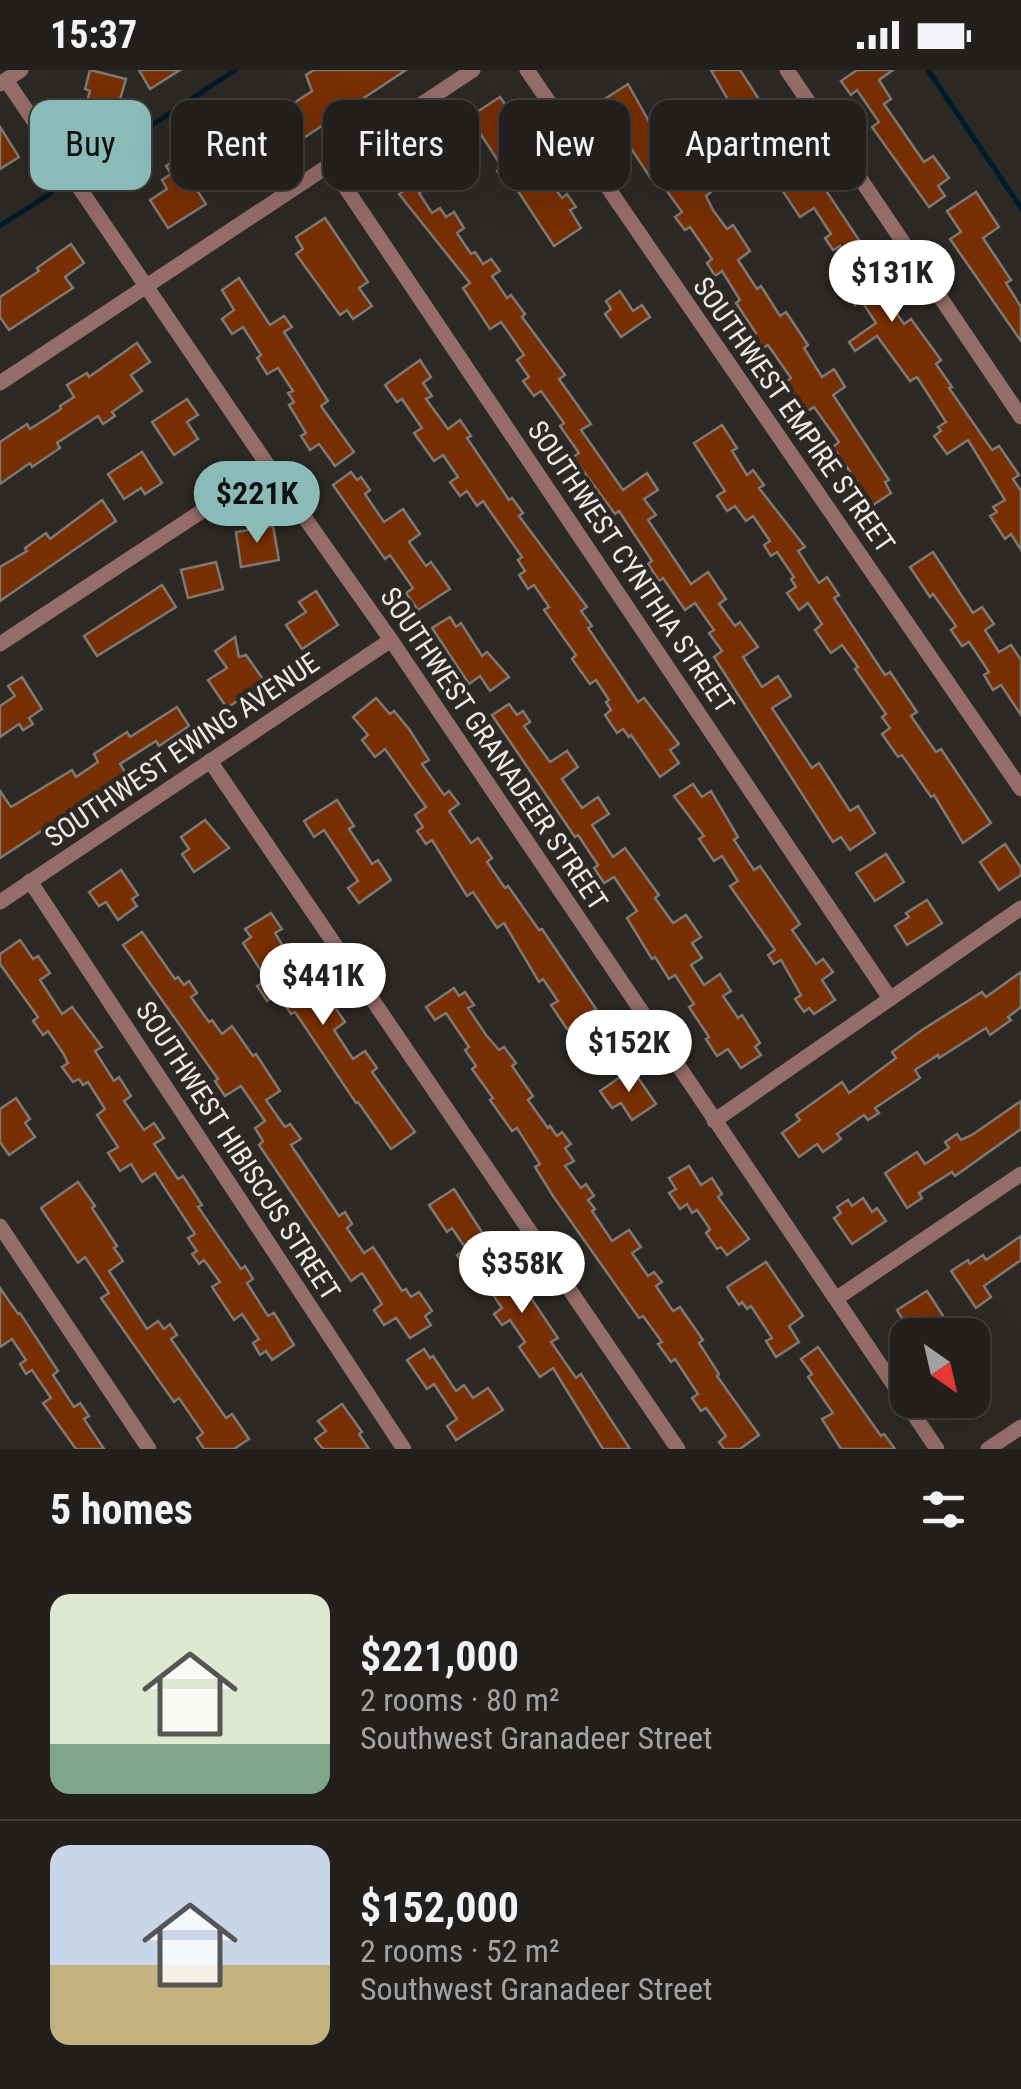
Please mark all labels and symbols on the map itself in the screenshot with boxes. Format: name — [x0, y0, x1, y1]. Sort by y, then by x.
pin: $131K — [822, 240, 962, 325]
street label: SOUTHWEST EMPIRE STREET — [686, 271, 902, 559]
street label: SOUTHWEST CYNTHIA STREET — [521, 415, 741, 719]
pin: $221K — [187, 461, 327, 546]
street label: SOUTHWEST GRANADEER STREET — [373, 581, 615, 917]
street label: SOUTHWEST EWING AVENUE — [39, 646, 325, 854]
pin: $441K — [253, 943, 393, 1028]
street label: SOUTHWEST HIBISCUS STREET — [129, 995, 347, 1307]
pin: $152K — [559, 1010, 699, 1095]
pin: $358K — [452, 1231, 592, 1316]
north arrow — [890, 1318, 990, 1418]

